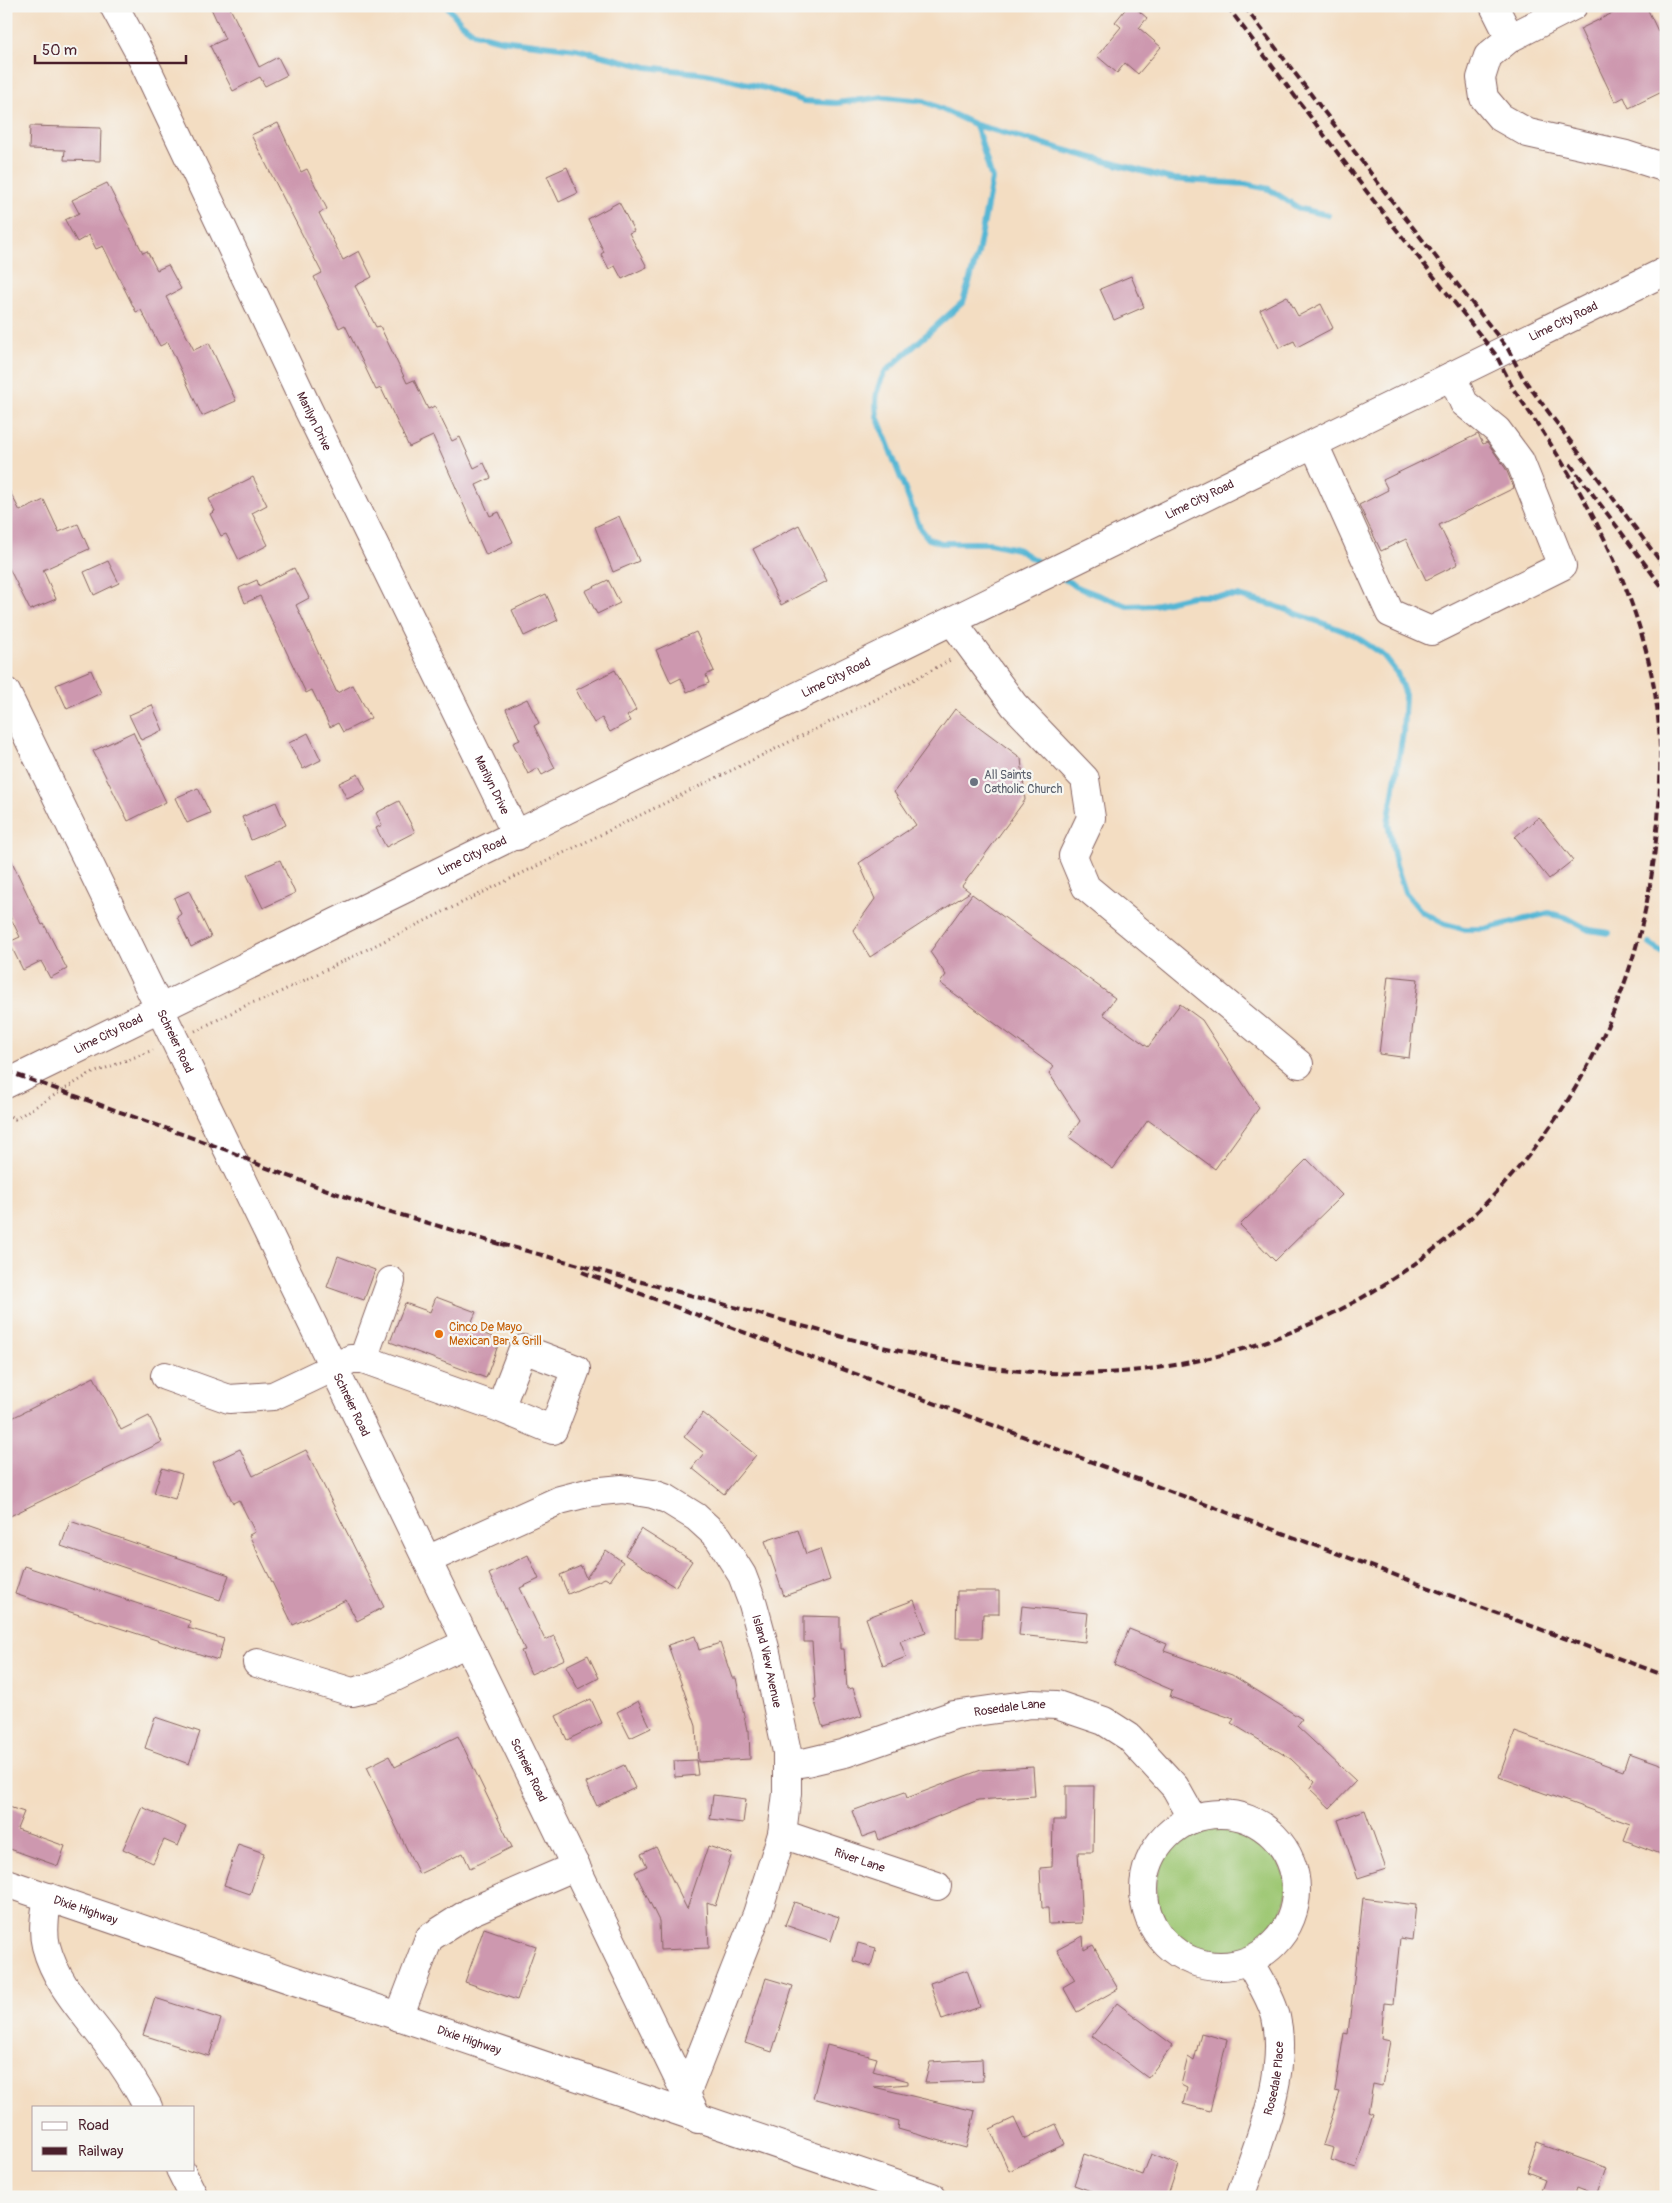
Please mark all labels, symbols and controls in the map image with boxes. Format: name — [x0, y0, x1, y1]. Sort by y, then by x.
scale bar — [35, 32, 186, 64]
text: 50 m — [42, 41, 77, 60]
street label: Lime City Road — [1526, 298, 1600, 345]
street label: Marilyn Drive — [293, 389, 335, 453]
street label: Lime City Road — [1163, 476, 1237, 523]
street label: Lime City Road — [799, 654, 873, 701]
street label: Marilyn Drive — [471, 753, 513, 817]
place label: All Saints Catholic Church — [984, 768, 1063, 797]
marker: All Saints Catholic Church — [968, 776, 980, 788]
street label: Lime City Road — [435, 832, 509, 879]
street label: Schreier Road — [154, 1007, 197, 1075]
street label: Lime City Road — [71, 1011, 145, 1057]
place label: Cinco De Mayo Mexican Bar & Grill — [449, 1320, 542, 1349]
marker: Cinco De Mayo Mexican Bar & Grill — [433, 1328, 445, 1340]
street label: Schreier Road — [330, 1371, 373, 1439]
street label: Island View Avenue — [749, 1613, 785, 1709]
street label: Rosedale Lane — [973, 1696, 1046, 1720]
street label: Schreier Road — [507, 1736, 550, 1804]
street label: River Lane — [833, 1845, 887, 1876]
street label: Dixie Highway — [52, 1892, 120, 1928]
street label: Dixie Highway — [435, 2022, 503, 2058]
street label: Rosedale Place — [1261, 2041, 1287, 2117]
legend — [32, 2106, 195, 2170]
text: Road — [78, 2116, 109, 2135]
text: Railway — [78, 2142, 124, 2161]

